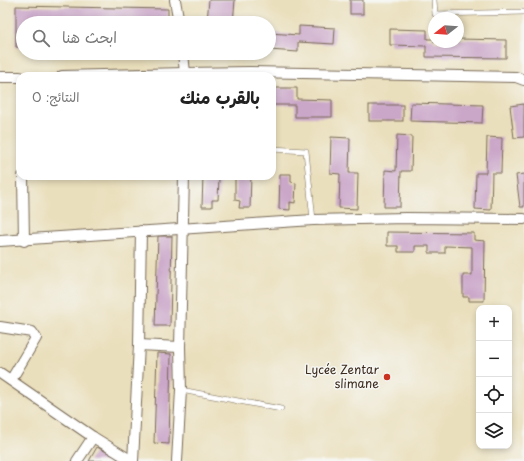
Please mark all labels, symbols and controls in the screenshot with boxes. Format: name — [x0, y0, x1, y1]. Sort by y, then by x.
north arrow — [428, 12, 464, 48]
search box — [16, 16, 276, 60]
text: ابحث هنا — [62, 25, 117, 48]
icon: search — [30, 27, 52, 49]
text: بالقرب منك — [180, 84, 260, 110]
text: النتائج: 0 — [32, 87, 79, 106]
map controls — [476, 305, 512, 449]
button: + — [476, 305, 512, 341]
button: − — [476, 341, 512, 377]
place label: Lycée Zentar slimane — [305, 360, 380, 392]
marker: Lycée Zentar slimane — [382, 372, 392, 382]
button: locate — [476, 377, 512, 413]
button: layers — [476, 413, 512, 449]

